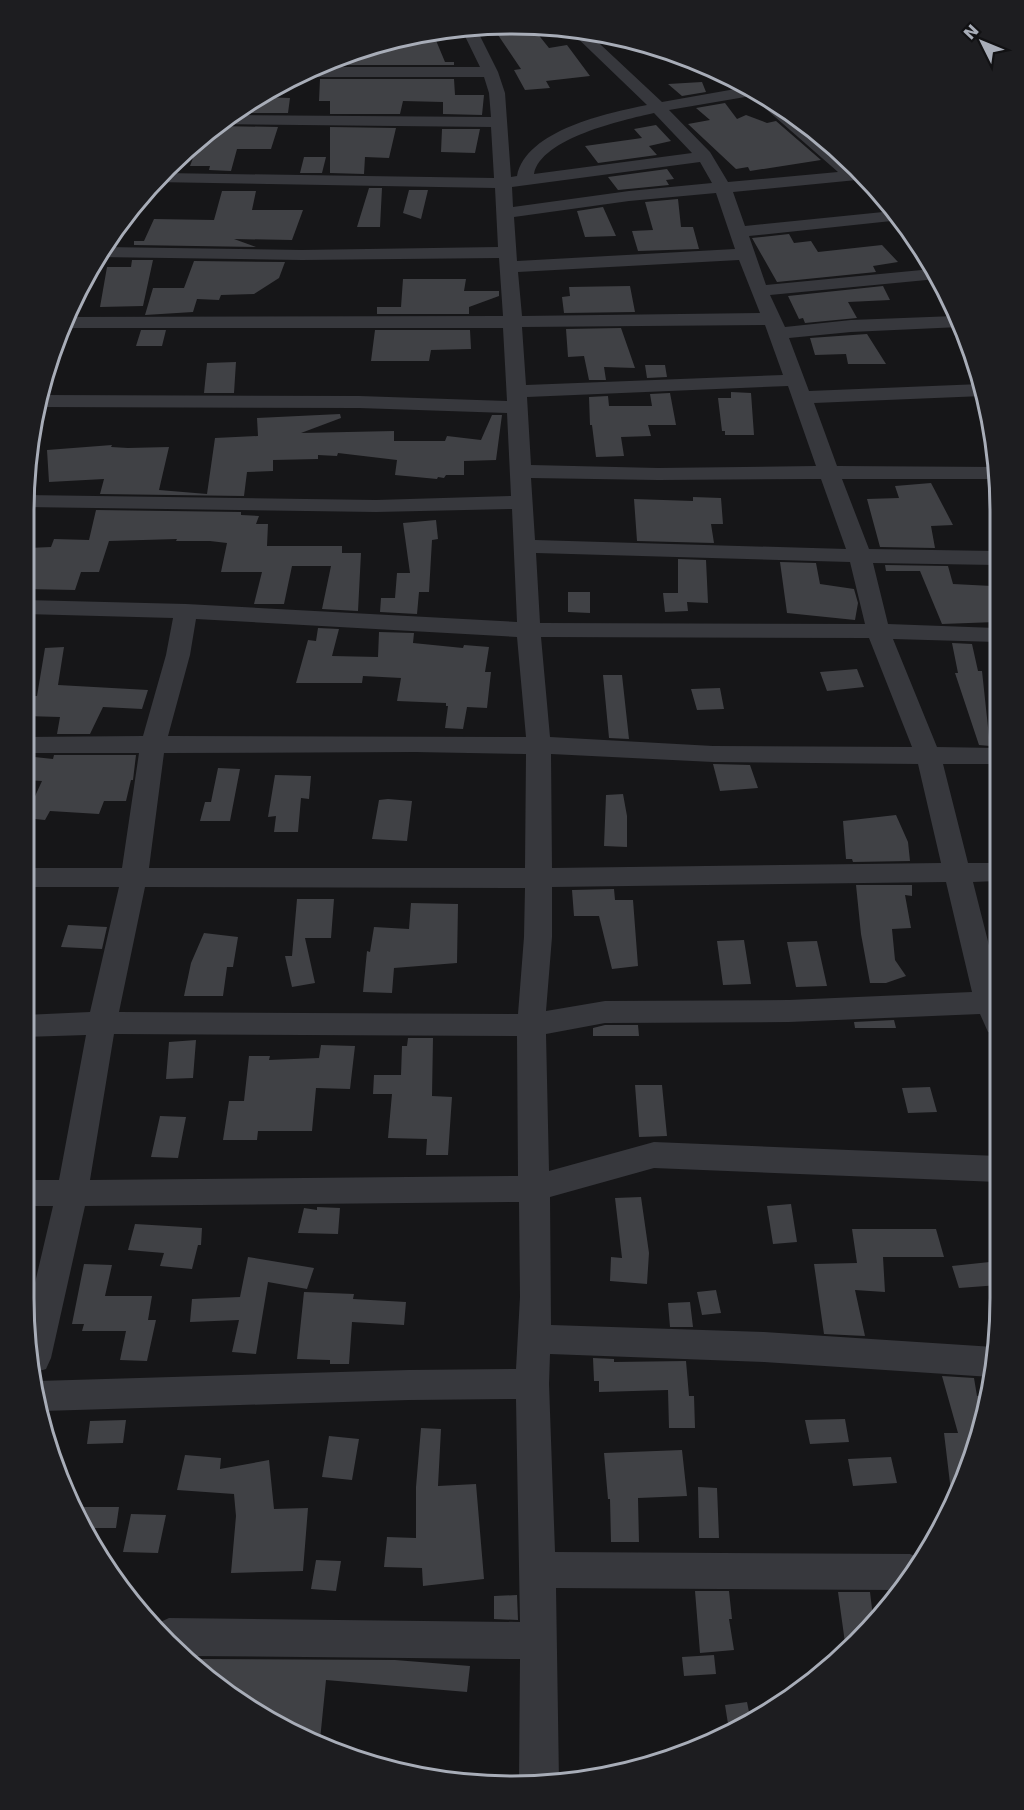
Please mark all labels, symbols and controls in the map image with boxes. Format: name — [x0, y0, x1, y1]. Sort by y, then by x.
north arrow — [952, 12, 1012, 72]
text: N — [960, 21, 983, 43]

